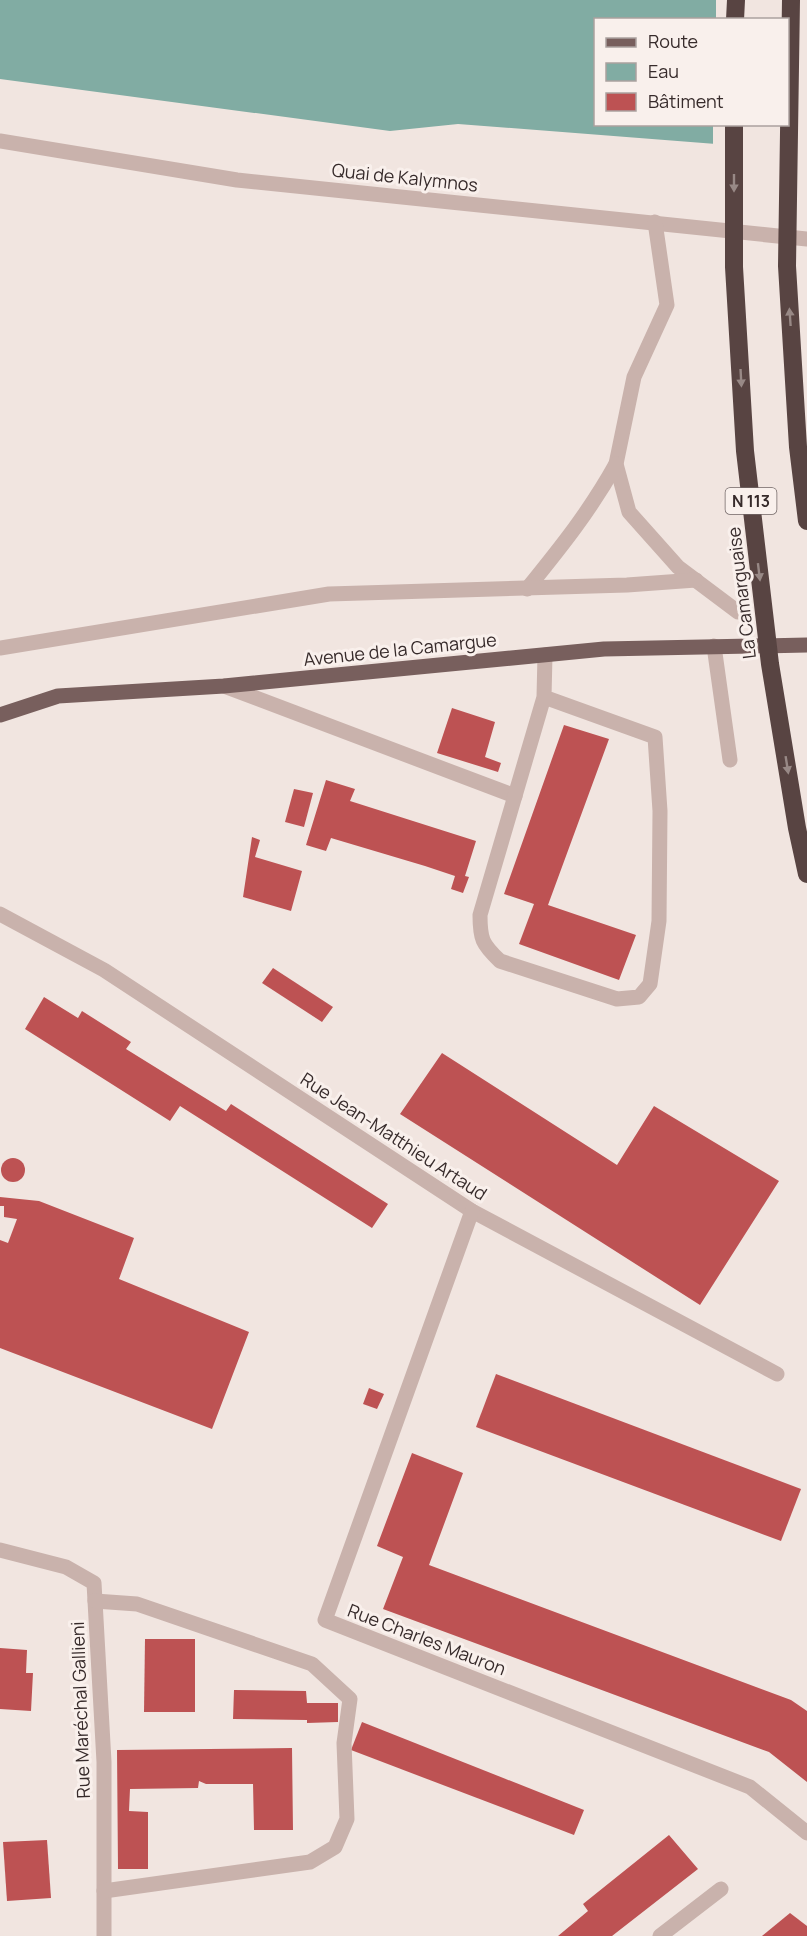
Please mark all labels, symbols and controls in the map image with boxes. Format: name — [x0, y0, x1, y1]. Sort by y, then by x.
legend — [594, 18, 789, 126]
text: Route — [648, 29, 698, 53]
text: Eau — [648, 59, 679, 83]
text: Bâtiment — [648, 89, 724, 113]
street label: Quai de Kalymnos — [331, 157, 479, 197]
one-way arrow — [729, 173, 739, 192]
one-way arrow — [785, 307, 795, 326]
one-way arrow — [736, 368, 745, 387]
road number: N 113 — [726, 488, 777, 514]
street label: La Camarguaise — [721, 526, 761, 660]
one-way arrow — [755, 562, 764, 581]
street label: Avenue de la Camargue — [302, 627, 498, 671]
one-way arrow — [783, 755, 792, 774]
street label: Rue Jean-Matthieu Artaud — [296, 1067, 492, 1205]
street label: Rue Charles Mauron — [345, 1598, 509, 1680]
street label: Rue Maréchal Gallieni — [65, 1621, 95, 1799]

